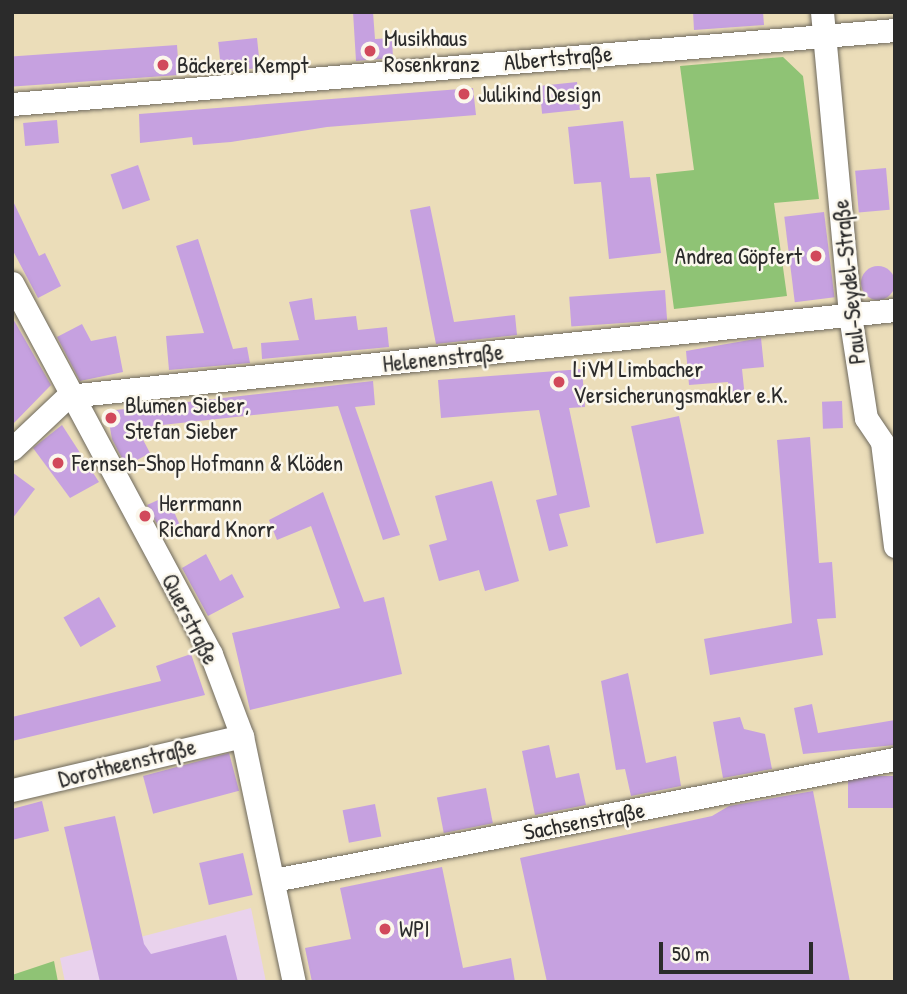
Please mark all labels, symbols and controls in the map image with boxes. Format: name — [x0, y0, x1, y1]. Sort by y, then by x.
place label: Musikhaus Rosenkranz — [384, 24, 480, 78]
street label: Albertstraße — [503, 40, 613, 76]
marker: Musikhaus Rosenkranz — [362, 43, 378, 59]
place label: Bäckerei Kempt — [177, 51, 308, 79]
marker: Bäckerei Kempt — [155, 57, 171, 73]
place label: Julikind Design — [478, 80, 601, 108]
marker: Julikind Design — [456, 86, 472, 102]
street label: Paul-Seydel-Straße — [827, 198, 871, 366]
place label: Andrea Göpfert — [675, 242, 802, 270]
marker: Andrea Göpfert — [808, 248, 824, 264]
street label: Helenenstraße — [381, 338, 505, 378]
place label: LiVM Limbacher Versicherungsmakler e.K. — [573, 355, 788, 409]
marker: LiVM Limbacher Versicherungsmakler e.K. — [551, 374, 567, 390]
place label: Blumen Sieber, Stefan Sieber — [125, 391, 249, 445]
marker: Blumen Sieber, Stefan Sieber — [103, 410, 119, 426]
place label: Fernseh-Shop Hofmann & Klöden — [72, 449, 343, 477]
marker: Fernseh-Shop Hofmann & Klöden — [50, 455, 66, 471]
place label: Herrmann Richard Knorr — [159, 489, 275, 543]
marker: Herrmann Richard Knorr — [137, 508, 153, 524]
street label: Querstraße — [155, 569, 225, 669]
street label: Dorotheenstraße — [55, 733, 199, 793]
street label: Sachsenstraße — [521, 796, 647, 846]
place label: WPI — [399, 915, 430, 943]
marker: WPI — [377, 921, 393, 937]
scale bar — [662, 928, 816, 972]
text: 50 m — [672, 939, 709, 968]

